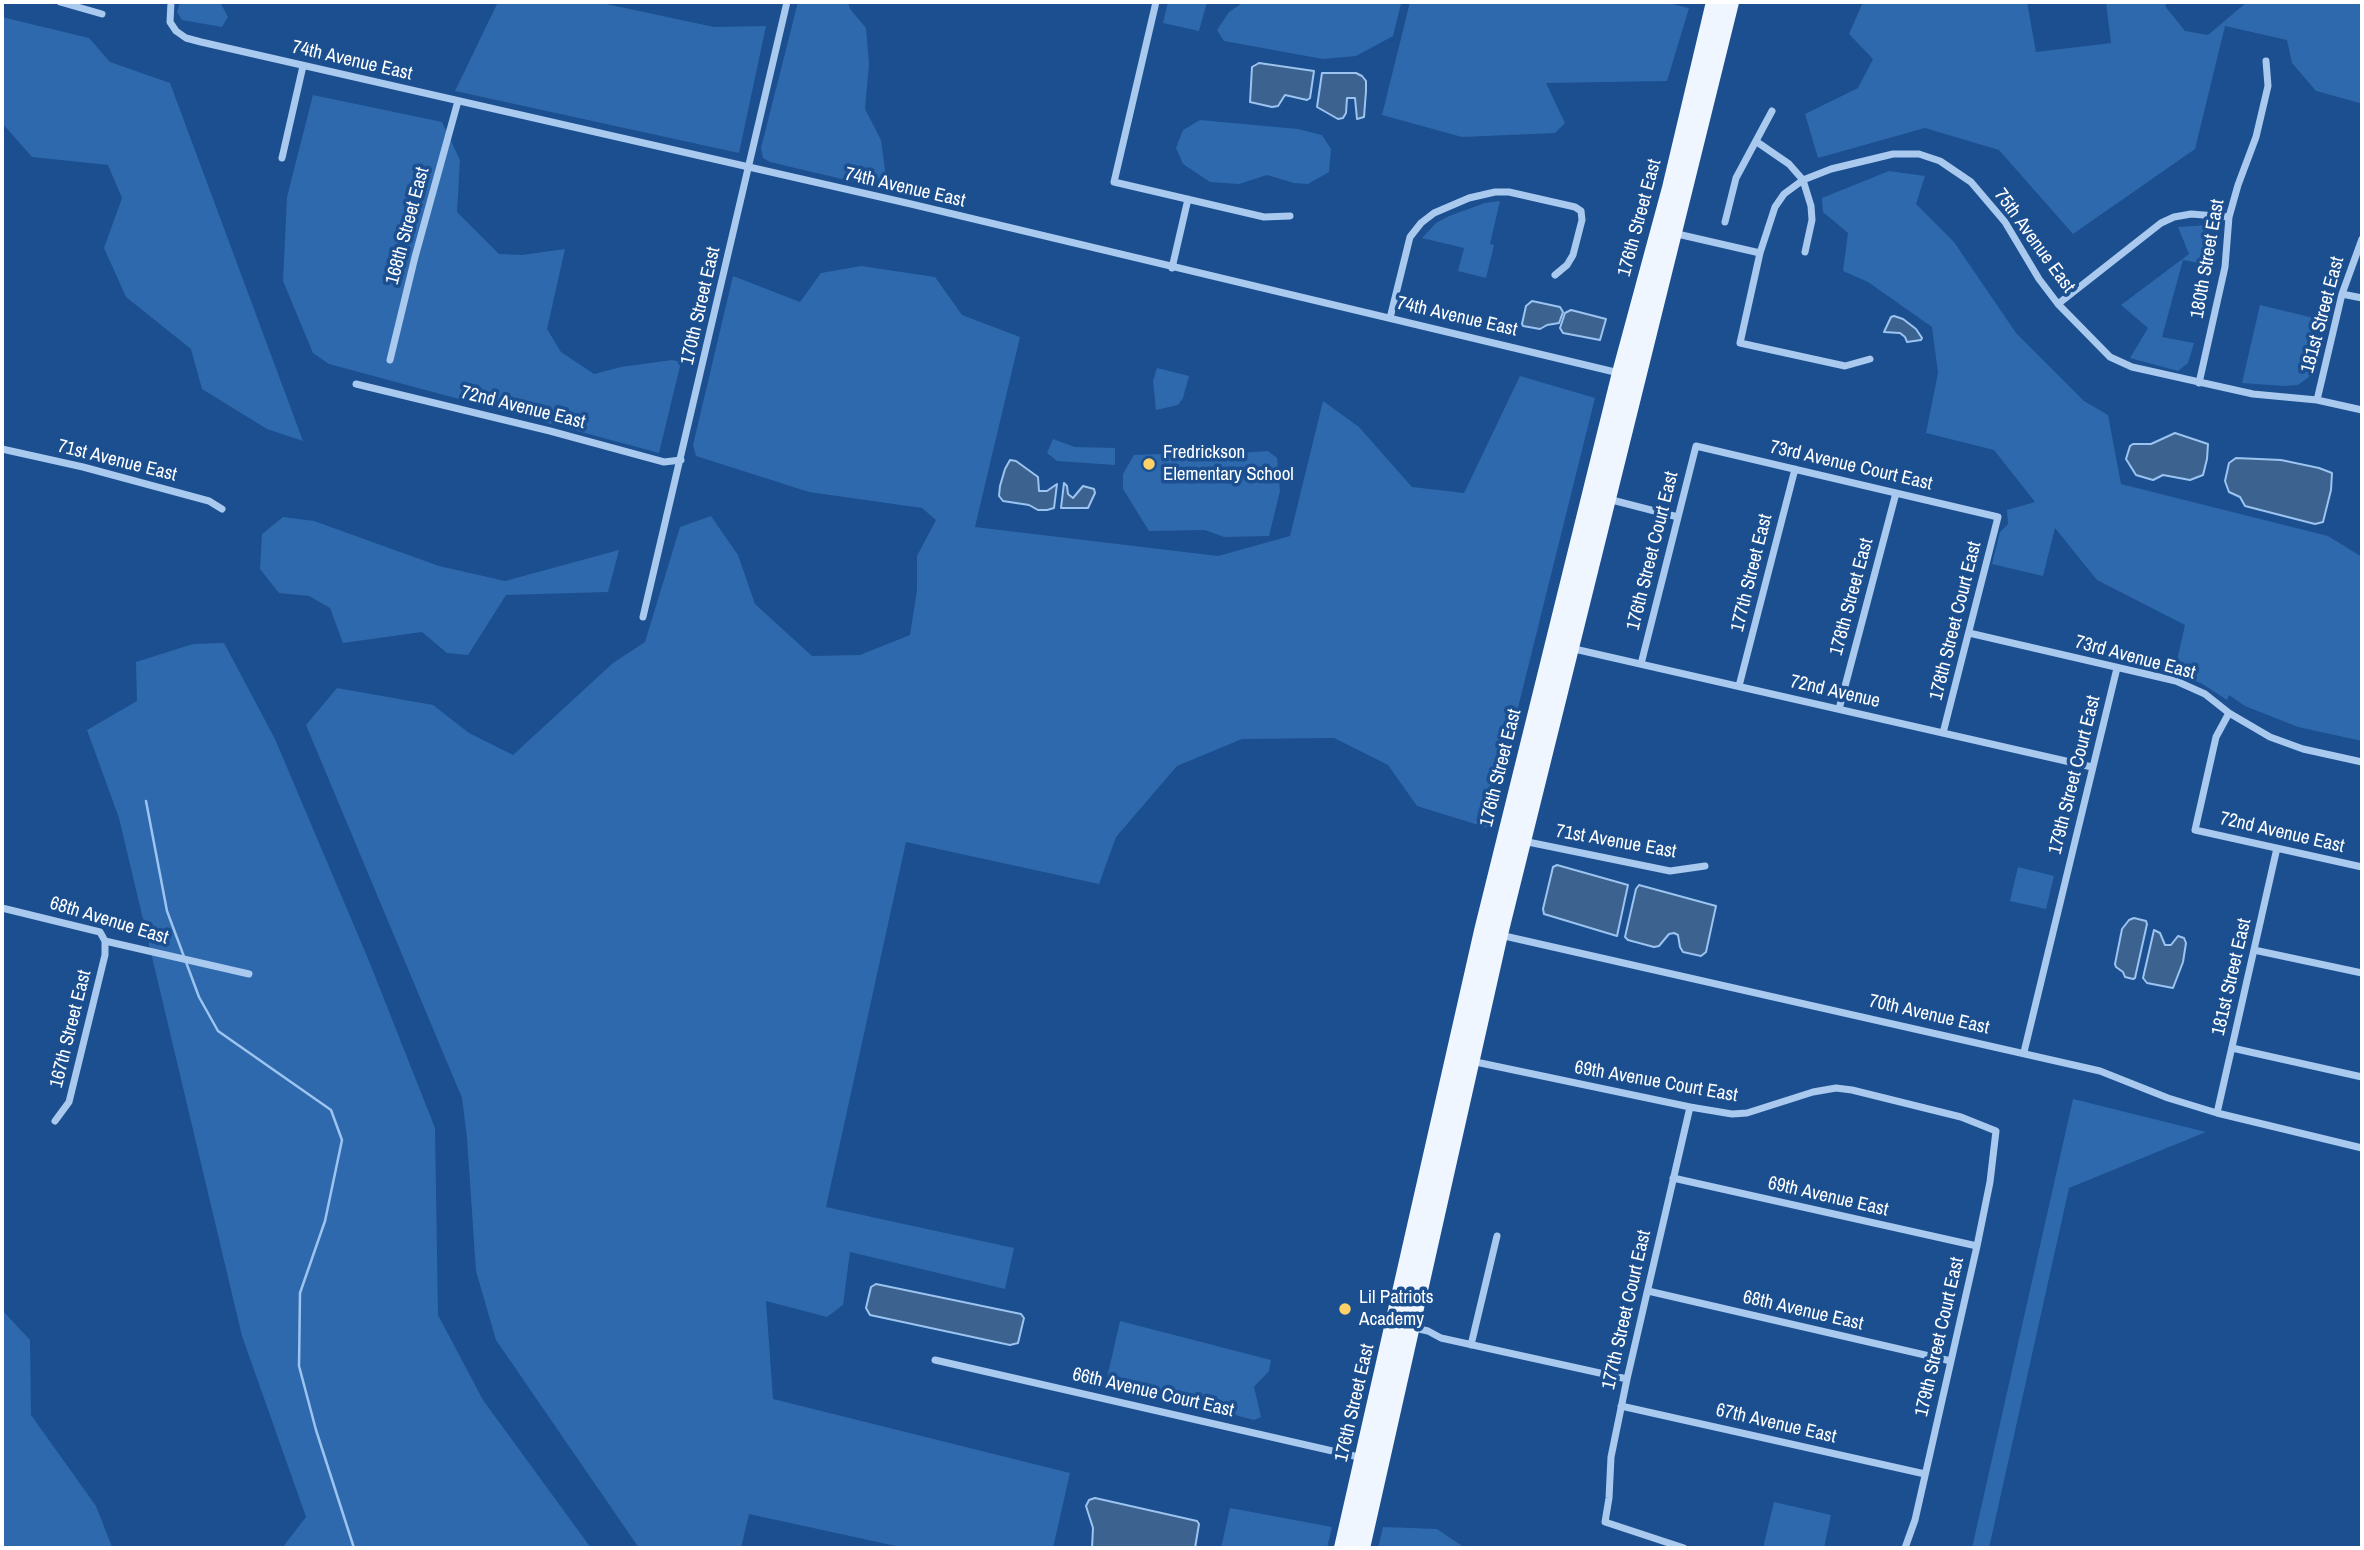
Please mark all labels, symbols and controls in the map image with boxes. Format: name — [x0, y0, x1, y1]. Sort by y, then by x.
street label: 74th Avenue East — [290, 36, 414, 86]
street label: 176th Street East — [1613, 157, 1667, 279]
street label: 74th Avenue East — [843, 163, 967, 213]
street label: 168th Street East — [381, 165, 435, 287]
street label: 75th Avenue East — [1989, 185, 2079, 297]
street label: 180th Street East — [2186, 198, 2230, 320]
street label: 170th Street East — [676, 245, 726, 367]
street label: 181st Street East — [2297, 254, 2349, 376]
street label: 74th Avenue East — [1395, 292, 1519, 342]
street label: 72nd Avenue East — [459, 382, 587, 434]
street label: 71st Avenue East — [55, 435, 179, 487]
street label: 73rd Avenue Court East — [1768, 436, 1934, 496]
place label: Fredrickson Elementary School — [1163, 442, 1294, 486]
marker: Fredrickson Elementary School — [1141, 456, 1157, 472]
street label: 176th Street Court East — [1622, 469, 1684, 633]
street label: 177th Street East — [1726, 512, 1778, 634]
street label: 178th Street East — [1825, 536, 1879, 658]
street label: 178th Street Court East — [1925, 539, 1987, 703]
street label: 73rd Avenue East — [2072, 631, 2198, 685]
street label: 72nd Avenue — [1788, 671, 1882, 713]
street label: 179th Street Court East — [2044, 693, 2106, 857]
street label: 176th Street East — [1475, 707, 1527, 829]
street label: 72nd Avenue East — [2218, 808, 2346, 858]
street label: 71st Avenue East — [1554, 820, 1678, 864]
street label: 68th Avenue East — [47, 892, 171, 950]
street label: 181st Street East — [2207, 916, 2257, 1038]
street label: 167th Street East — [45, 968, 97, 1090]
street label: 70th Avenue East — [1867, 990, 1991, 1040]
street label: 69th Avenue Court East — [1573, 1056, 1739, 1108]
street label: 69th Avenue East — [1766, 1172, 1890, 1222]
street label: 177th Street Court East — [1598, 1228, 1656, 1392]
street label: 179th Street Court East — [1911, 1255, 1969, 1419]
street label: 68th Avenue East — [1741, 1286, 1865, 1336]
place label: Lil Patriots Academy — [1359, 1287, 1433, 1331]
marker: Lil Patriots Academy — [1337, 1301, 1353, 1317]
street label: 176th Street East — [1330, 1342, 1380, 1464]
street label: 66th Avenue Court East — [1070, 1363, 1236, 1423]
street label: 67th Avenue East — [1714, 1399, 1838, 1449]

